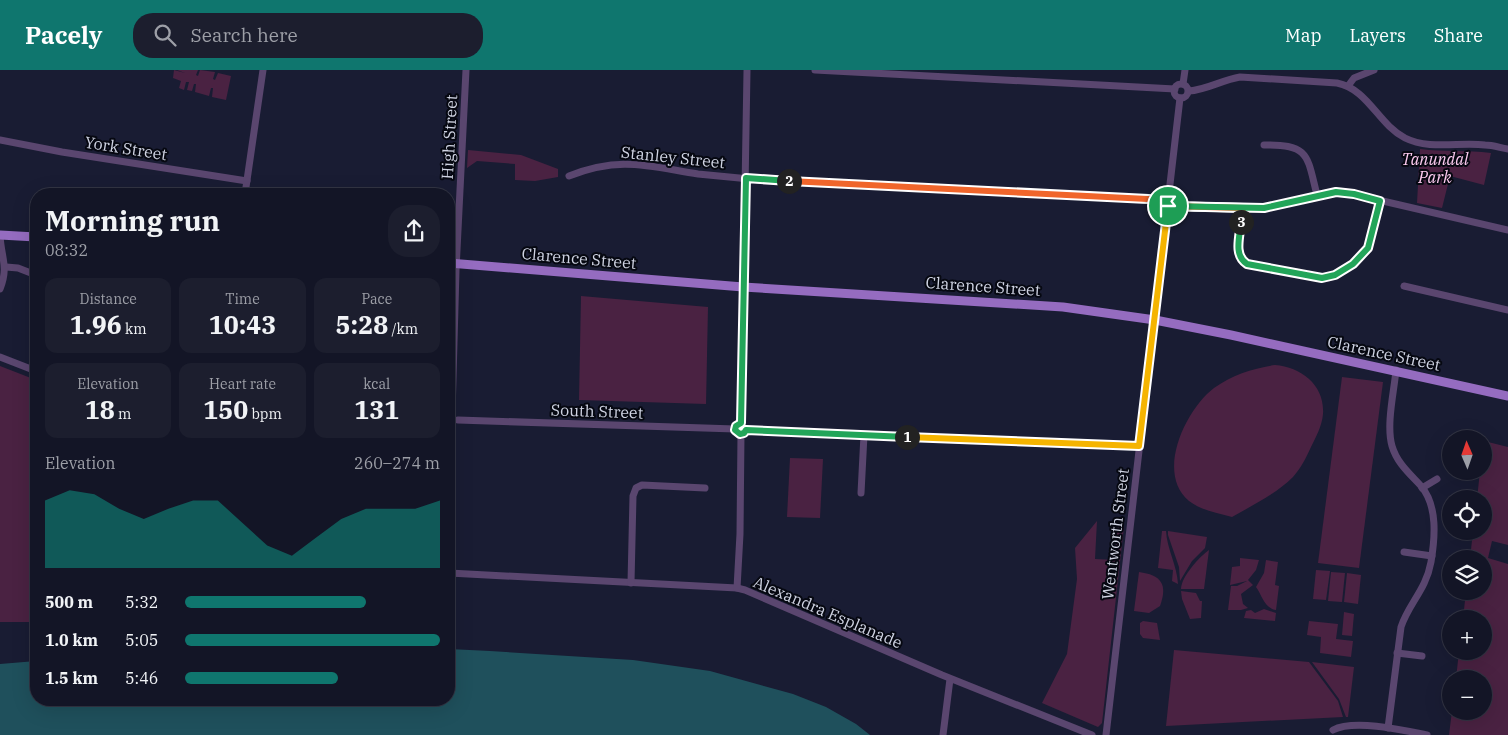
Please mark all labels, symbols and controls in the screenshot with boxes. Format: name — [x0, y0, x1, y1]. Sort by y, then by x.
search box — [133, 13, 483, 58]
text: Pacely — [25, 19, 103, 51]
icon: search — [151, 21, 179, 49]
text: Search here — [191, 23, 298, 47]
text: Map — [1285, 24, 1322, 47]
text: Layers — [1350, 24, 1406, 47]
text: Share — [1434, 24, 1483, 47]
street label: High Street — [437, 94, 461, 180]
street label: York Street — [83, 132, 169, 164]
street label: Stanley Street — [620, 142, 726, 172]
park label: Tanundal Park — [1401, 149, 1469, 187]
pin: 2 — [776, 168, 802, 194]
text: 2 — [785, 172, 794, 190]
pin — [1147, 185, 1189, 227]
icon: arrive — [1154, 192, 1182, 220]
text: Morning run — [45, 202, 220, 239]
button: share — [388, 205, 440, 257]
pin: 3 — [1228, 210, 1254, 234]
text: 3 — [1237, 213, 1246, 231]
text: 08:32 — [45, 240, 88, 260]
street label: Clarence Street — [521, 243, 638, 273]
street label: Clarence Street — [925, 272, 1041, 300]
text: Distance — [80, 290, 137, 308]
text: Time — [225, 290, 260, 308]
text: Pace — [361, 290, 392, 308]
text: 1.96 — [70, 308, 122, 341]
text: 10:43 — [209, 308, 276, 341]
text: 5:28 — [336, 308, 388, 341]
text: km — [122, 320, 147, 338]
text: /km — [388, 320, 418, 338]
street label: Clarence Street — [1326, 331, 1443, 375]
text: Elevation — [77, 375, 139, 393]
text: Heart rate — [209, 375, 276, 393]
text: kcal — [363, 375, 390, 393]
text: 18 — [85, 393, 115, 426]
text: 150 — [203, 393, 248, 426]
text: 131 — [354, 393, 399, 426]
street label: South Street — [550, 399, 644, 423]
text: m — [115, 405, 131, 423]
text: bpm — [248, 405, 282, 423]
pin: 1 — [894, 424, 920, 450]
text: 1 — [903, 428, 912, 446]
north arrow — [1442, 430, 1492, 480]
map controls — [1442, 430, 1492, 720]
text: Elevation — [45, 453, 115, 473]
text: 260–274 m — [354, 453, 440, 473]
street label: Wentworth Street — [1097, 467, 1133, 601]
button: locate — [1442, 490, 1492, 540]
button: layers — [1442, 550, 1492, 600]
street label: Alexandra Esplanade — [750, 572, 906, 652]
text: 500 m — [45, 592, 93, 612]
text: 5:32 — [125, 592, 158, 612]
button: + — [1442, 610, 1492, 660]
text: 1.0 km — [45, 630, 98, 650]
text: 5:05 — [125, 630, 158, 650]
text: 1.5 km — [45, 668, 98, 688]
text: 5:46 — [125, 668, 158, 688]
button: − — [1442, 670, 1492, 720]

